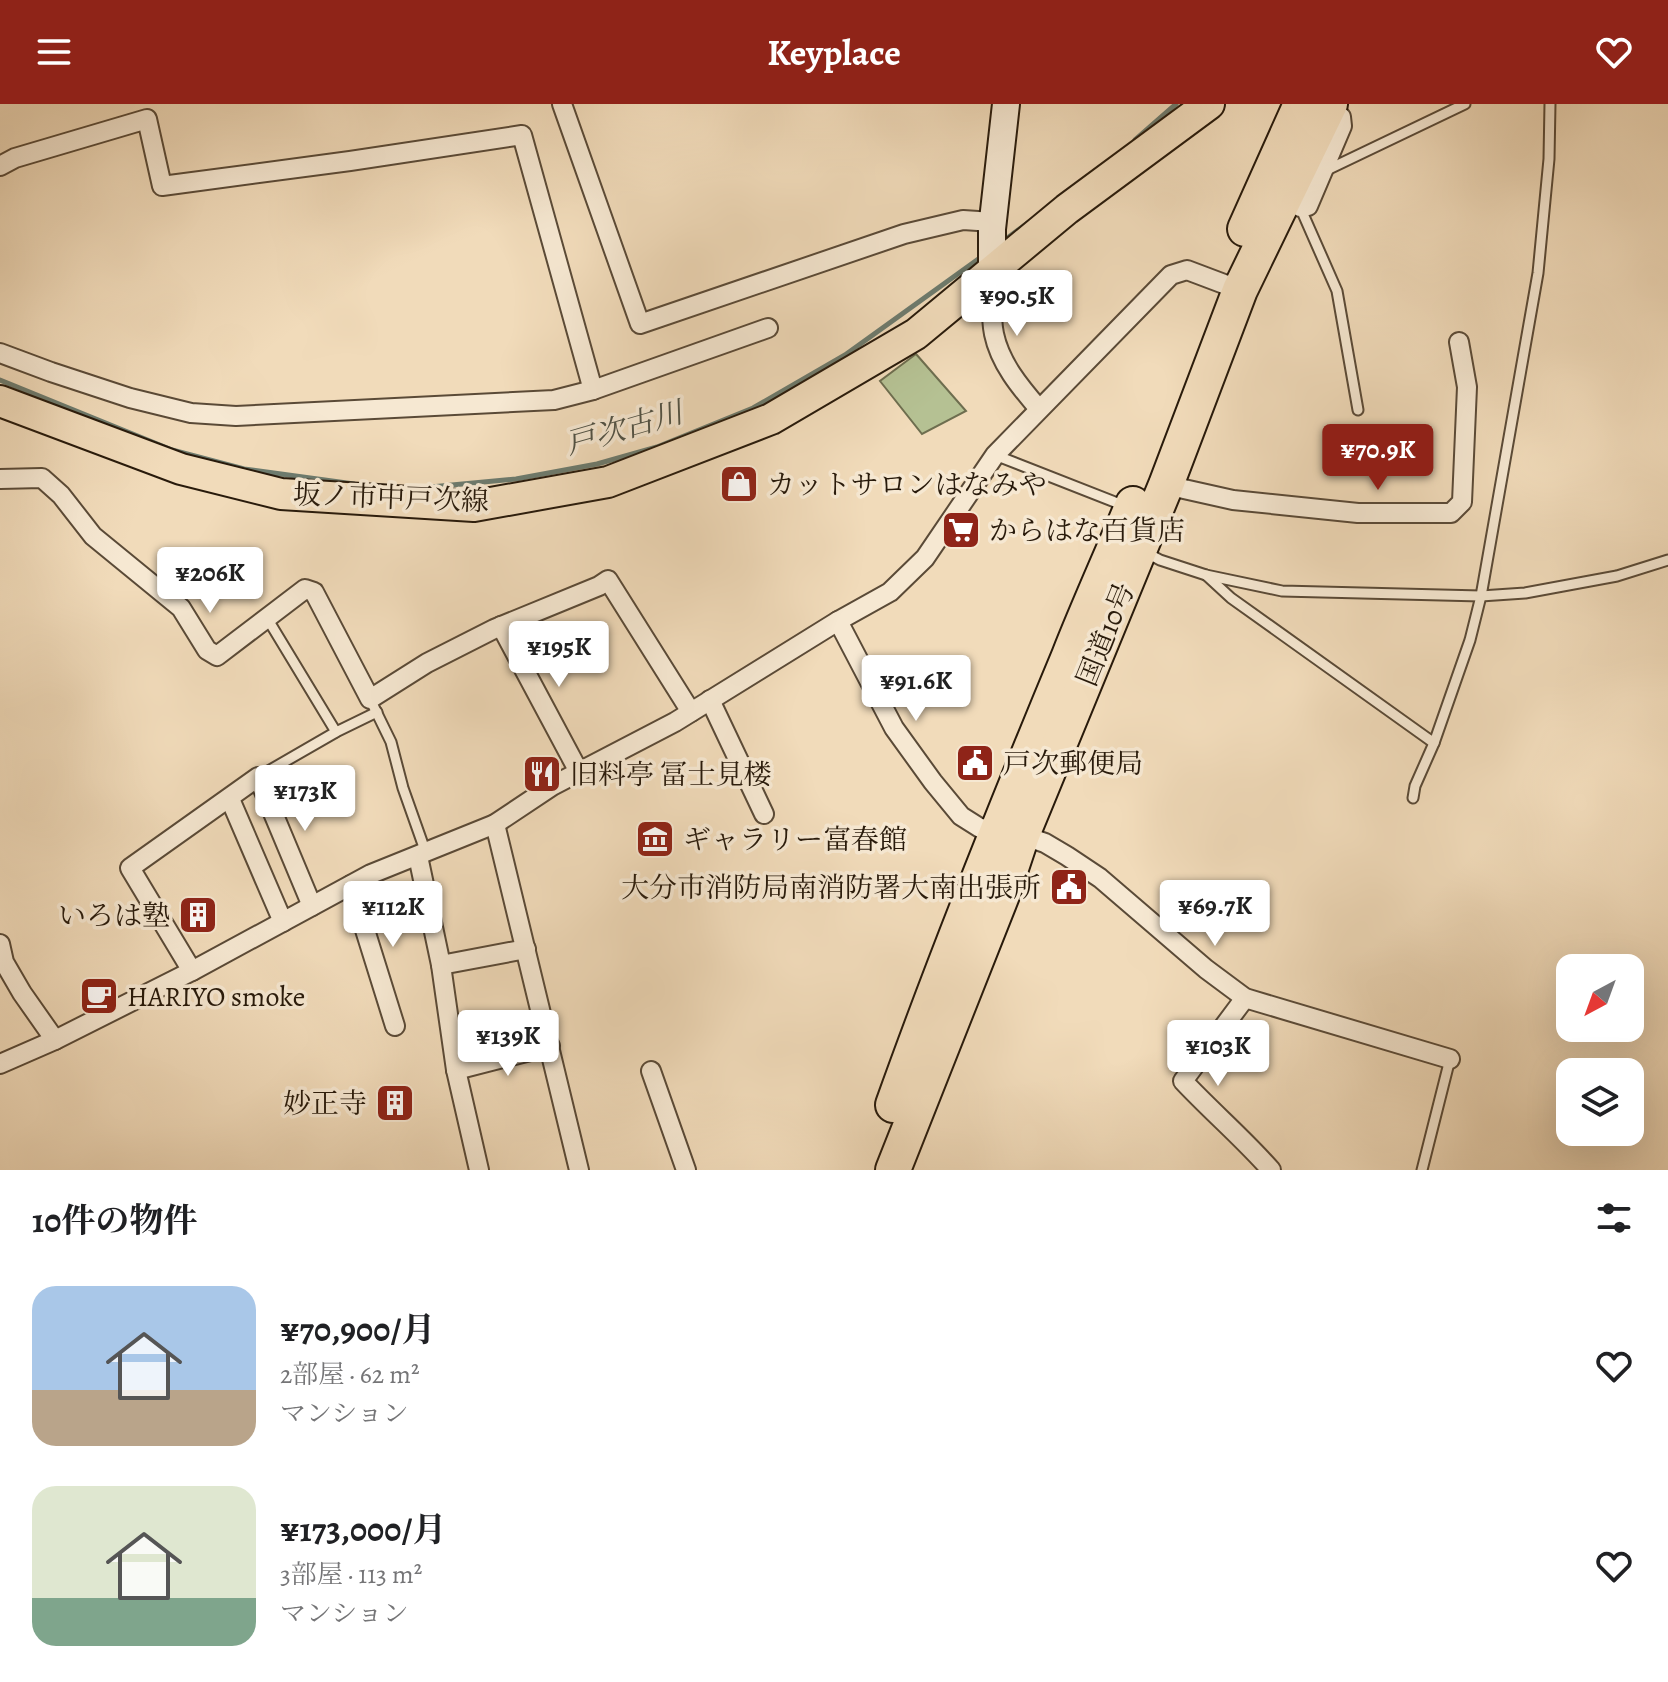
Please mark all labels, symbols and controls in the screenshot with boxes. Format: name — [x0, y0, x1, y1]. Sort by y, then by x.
text: Keyplace — [767, 28, 901, 77]
icon: menu — [32, 30, 76, 74]
icon: heart — [1592, 30, 1636, 74]
pin: ¥90.5K — [952, 270, 1082, 338]
text: ¥90.5K — [979, 278, 1055, 313]
water label: 戸次古川 — [561, 391, 690, 464]
pin: ¥70.9K — [1313, 424, 1443, 492]
text: ¥70.9K — [1340, 432, 1416, 467]
shop icon: カットサロンはなみや — [718, 463, 760, 505]
place label: カットサロンはなみや — [767, 466, 1047, 504]
street label: 坂ノ市中戸次線 — [292, 476, 490, 520]
supermarket icon: からはな百貨店 — [940, 509, 982, 551]
place label: からはな百貨店 — [989, 512, 1185, 550]
pin: ¥206K — [154, 547, 266, 615]
text: ¥206K — [175, 555, 245, 590]
street label: 国道10号 — [1068, 577, 1144, 692]
pin: ¥195K — [503, 621, 615, 689]
text: ¥195K — [527, 629, 591, 664]
pin: ¥91.6K — [851, 655, 981, 723]
text: ¥91.6K — [880, 663, 952, 698]
public building icon: 戸次郵便局 — [954, 742, 996, 784]
place label: 戸次郵便局 — [1003, 745, 1143, 783]
restaurant icon: 旧料亭 冨士見楼 — [521, 753, 563, 795]
place label: 旧料亭 冨士見楼 — [570, 756, 772, 794]
pin: ¥173K — [249, 765, 361, 833]
text: ¥173K — [273, 773, 337, 808]
museum icon: ギャラリー富春館 — [634, 818, 676, 860]
place label: ギャラリー富春館 — [683, 821, 907, 859]
public building icon: 大分市消防局南消防署大南出張所 — [1048, 866, 1090, 908]
place label: 大分市消防局南消防署大南出張所 — [621, 869, 1041, 907]
pin: ¥69.7K — [1150, 880, 1280, 948]
pin: ¥112K — [337, 881, 449, 949]
text: ¥69.7K — [1178, 888, 1252, 923]
text: ¥112K — [361, 889, 425, 924]
building icon: いろは塾 — [177, 894, 219, 936]
place label: いろは塾 — [58, 897, 170, 935]
north arrow — [1556, 954, 1644, 1042]
map controls — [1556, 954, 1644, 1146]
cafe icon: HARIYO smoke — [78, 975, 120, 1017]
place label: HARIYO smoke — [127, 978, 305, 1016]
pin: ¥139K — [452, 1010, 564, 1078]
text: ¥139K — [476, 1018, 540, 1053]
pin: ¥103K — [1162, 1020, 1274, 1088]
text: ¥103K — [1185, 1028, 1251, 1063]
button: layers — [1556, 1058, 1644, 1146]
building icon: 妙正寺 — [374, 1082, 416, 1124]
place label: 妙正寺 — [283, 1085, 367, 1123]
icon: filters — [1592, 1196, 1636, 1240]
text: 10件の物件 — [32, 1197, 197, 1244]
text: ¥70,900/月 — [280, 1306, 435, 1353]
icon: home — [96, 1318, 192, 1414]
icon: heart — [1592, 1344, 1636, 1388]
text: 2部屋 · 62 m² — [280, 1357, 420, 1392]
text: マンション — [280, 1396, 409, 1431]
text: ¥173,000/月 — [280, 1506, 446, 1553]
icon: home — [96, 1518, 192, 1614]
icon: heart — [1592, 1544, 1636, 1588]
text: 3部屋 · 113 m² — [280, 1557, 422, 1592]
text: マンション — [280, 1596, 409, 1631]

